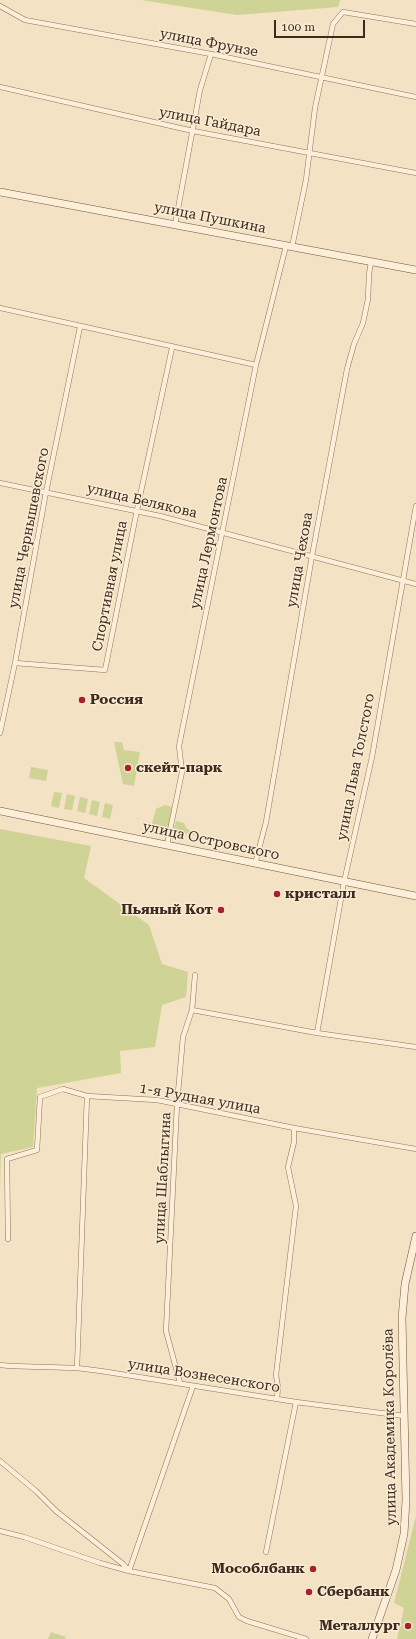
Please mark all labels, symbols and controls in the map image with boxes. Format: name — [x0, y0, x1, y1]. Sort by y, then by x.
scale bar — [276, 12, 367, 38]
text: 100 m — [281, 20, 315, 34]
street label: улица Фрунзе — [158, 25, 260, 61]
street label: улица Гайдара — [158, 104, 262, 140]
street label: улица Пушкина — [153, 199, 267, 237]
street label: улица Чернышевского — [5, 446, 53, 610]
street label: улица Лермонтова — [187, 475, 231, 611]
street label: улица Белякова — [85, 480, 199, 522]
street label: улица Чехова — [283, 511, 317, 609]
street label: Спортивная улица — [89, 519, 131, 653]
place label: Россия — [90, 692, 143, 708]
street label: улица Льва Толстого — [333, 692, 379, 842]
marker: Россия — [77, 695, 87, 705]
place label: скейт-парк — [136, 760, 223, 776]
marker: скейт-парк — [123, 763, 133, 773]
street label: улица Островского — [141, 818, 281, 864]
place label: кристалл — [285, 886, 356, 902]
marker: кристалл — [272, 889, 282, 899]
place label: Пьяный Кот — [121, 902, 213, 918]
marker: Пьяный Кот — [216, 905, 226, 915]
street label: 1-я Рудная улица — [138, 1080, 262, 1118]
street label: улица Шаблыгина — [151, 1112, 175, 1244]
street label: улица Академика Королёва — [380, 1328, 400, 1526]
street label: улица Вознесенского — [127, 1356, 281, 1396]
place label: Мособлбанк — [212, 1561, 305, 1577]
marker: Мособлбанк — [308, 1564, 318, 1574]
place label: Сбербанк — [317, 1584, 390, 1600]
marker: Сбербанк — [304, 1587, 314, 1597]
place label: Металлург — [319, 1618, 400, 1634]
marker: Металлург — [403, 1621, 413, 1631]

